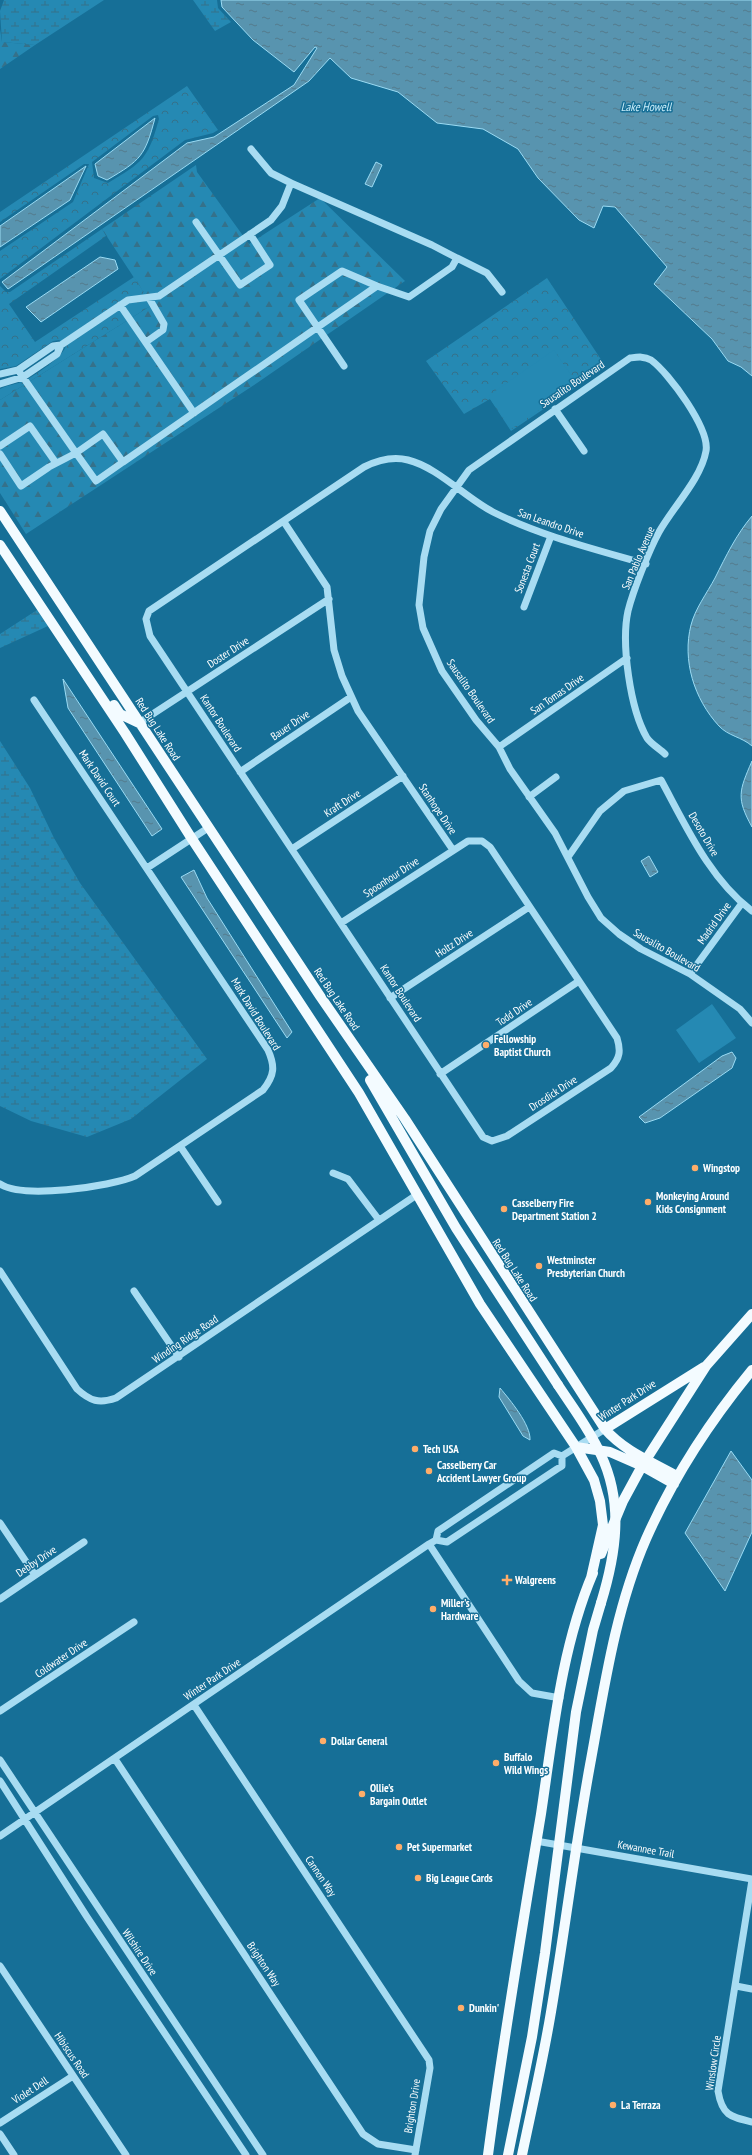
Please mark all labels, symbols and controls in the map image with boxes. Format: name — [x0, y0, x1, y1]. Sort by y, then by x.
water label: Lake Howell — [621, 99, 673, 114]
street label: Sausalito Boulevard — [537, 357, 607, 411]
street label: San Leandro Drive — [516, 505, 586, 541]
street label: San Pablo Avenue — [618, 524, 658, 592]
street label: Sonesta Court — [511, 541, 543, 595]
street label: Doster Drive — [204, 633, 252, 671]
street label: Sausalito Boulevard — [444, 656, 498, 726]
street label: San Tomas Drive — [528, 670, 587, 718]
street label: Kantor Boulevard — [197, 692, 245, 754]
street label: Red Bug Lake Road — [132, 695, 184, 763]
street label: Bauer Drive — [268, 707, 313, 743]
street label: Mark David Court — [76, 747, 124, 809]
street label: Stanhope Drive — [416, 781, 460, 837]
street label: Kraft Drive — [321, 786, 363, 820]
street label: Desoto Drive — [686, 809, 722, 859]
street label: Spoonhour Drive — [361, 854, 422, 900]
street label: Madrid Drive — [694, 899, 734, 947]
street label: Holtz Drive — [432, 925, 476, 960]
street label: Sausalito Boulevard — [631, 925, 703, 975]
street label: Kantor Boulevard — [377, 962, 425, 1024]
street label: Red Bug Lake Road — [311, 965, 363, 1033]
street label: Mark David Boulevard — [228, 975, 284, 1053]
street label: Todd Drive — [493, 995, 535, 1029]
place label: Fellowship Baptist Church — [494, 1032, 551, 1059]
marker: Fellowship Baptist Church — [481, 1040, 491, 1050]
street label: Drosdick Drive — [526, 1072, 580, 1114]
place label: Wingstop — [702, 1161, 740, 1175]
marker: Wingstop — [690, 1163, 700, 1173]
place label: Monkeying Around Kids Consignment — [656, 1189, 729, 1216]
place label: Casselberry Fire Department Station 2 — [512, 1196, 597, 1223]
marker: Monkeying Around Kids Consignment — [643, 1197, 653, 1207]
marker: Casselberry Fire Department Station 2 — [499, 1204, 509, 1214]
street label: Red Bug Lake Road — [489, 1236, 541, 1304]
place label: Westminster Presbyterian Church — [546, 1253, 625, 1280]
marker: Westminster Presbyterian Church — [534, 1261, 544, 1271]
street label: Winding Ridge Road — [149, 1312, 221, 1366]
street label: Winter Park Drive — [596, 1376, 659, 1424]
place label: Tech USA — [423, 1442, 459, 1456]
marker: Tech USA — [410, 1444, 420, 1454]
place label: Casselberry Car Accident Lawyer Group — [436, 1458, 526, 1485]
marker: Casselberry Car Accident Lawyer Group — [424, 1466, 434, 1476]
street label: Debby Drive — [13, 1542, 59, 1580]
place label: Walgreens — [514, 1573, 556, 1587]
marker: Walgreens — [502, 1575, 512, 1585]
place label: Miller's Hardware — [441, 1596, 479, 1623]
marker: Miller's Hardware — [428, 1604, 438, 1614]
street label: Coldwater Drive — [32, 1635, 90, 1681]
street label: Winter Park Drive — [181, 1655, 244, 1703]
place label: Dollar General — [331, 1734, 388, 1748]
marker: Dollar General — [318, 1736, 328, 1746]
place label: Buffalo Wild Wings — [503, 1750, 548, 1777]
marker: Buffalo Wild Wings — [491, 1758, 501, 1768]
place label: Ollie's Bargain Outlet — [370, 1781, 428, 1808]
marker: Ollie's Bargain Outlet — [357, 1789, 367, 1799]
street label: Kewannee Trail — [617, 1837, 676, 1861]
place label: Pet Supermarket — [407, 1840, 473, 1854]
marker: Pet Supermarket — [394, 1842, 404, 1852]
street label: Cannon Way — [302, 1853, 340, 1900]
place label: Big League Cards — [426, 1871, 493, 1885]
marker: Big League Cards — [413, 1873, 423, 1883]
street label: Wilshire Drive — [119, 1926, 161, 1978]
street label: Brighton Way — [244, 1939, 284, 1990]
place label: Dunkin' — [469, 2001, 499, 2015]
marker: Dunkin' — [456, 2003, 466, 2013]
street label: Hibiscus Road — [51, 2029, 93, 2081]
street label: Winslow Circle — [702, 2034, 724, 2092]
street label: Violet Dell — [9, 2073, 51, 2107]
street label: Brighton Drive — [401, 2077, 423, 2134]
place label: La Terraza — [621, 2098, 661, 2112]
marker: La Terraza — [608, 2100, 618, 2110]

